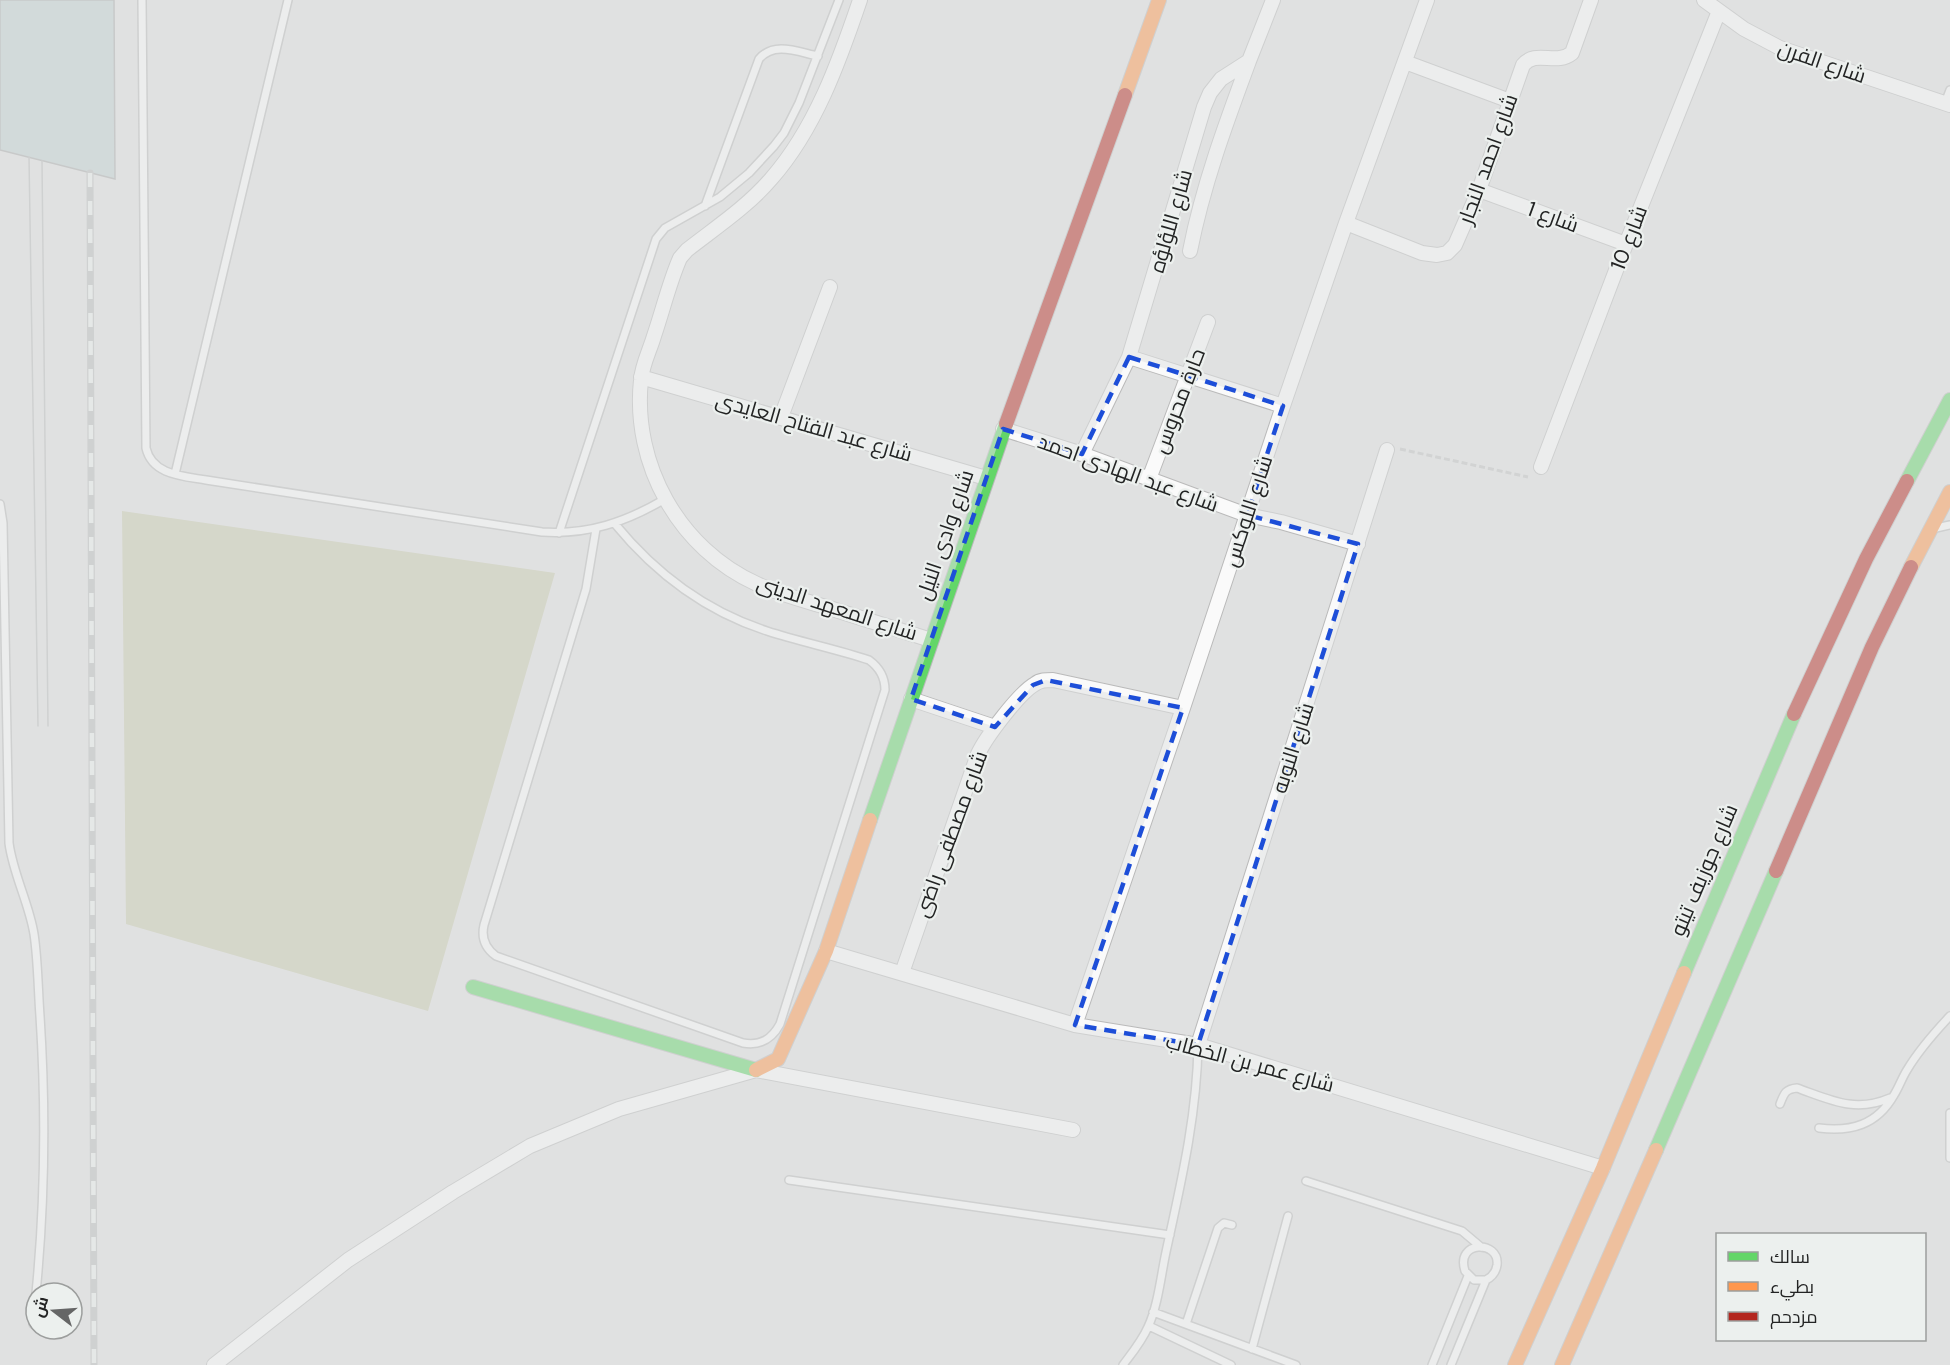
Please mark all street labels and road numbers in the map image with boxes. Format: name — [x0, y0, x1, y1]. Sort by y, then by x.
street label: شارع الفرن — [1774, 34, 1870, 90]
street label: شارع احمد النجار — [1451, 90, 1525, 229]
street label: شارع اللؤلؤه — [1143, 166, 1199, 276]
street label: شارع 1 — [1523, 195, 1583, 239]
street label: شارع 10 — [1604, 202, 1654, 274]
street label: حارة محروس — [1146, 344, 1212, 458]
street label: شارع عبد الفتاح العايدى — [712, 386, 916, 468]
street label: شارع عبد الهادى احمد — [1034, 427, 1222, 519]
street label: شارع اللوكس — [1217, 452, 1279, 570]
street label: شارع وادى النيل — [910, 466, 980, 604]
street label: شارع المعهد الدينى — [753, 569, 921, 647]
street label: شارع النوبه — [1265, 699, 1321, 797]
street label: شارع مصطفى راضى — [908, 747, 994, 921]
street label: شارع جوزيف تيتو — [1664, 800, 1744, 940]
street label: شارع عمر بن الخطاب — [1163, 1027, 1337, 1099]

